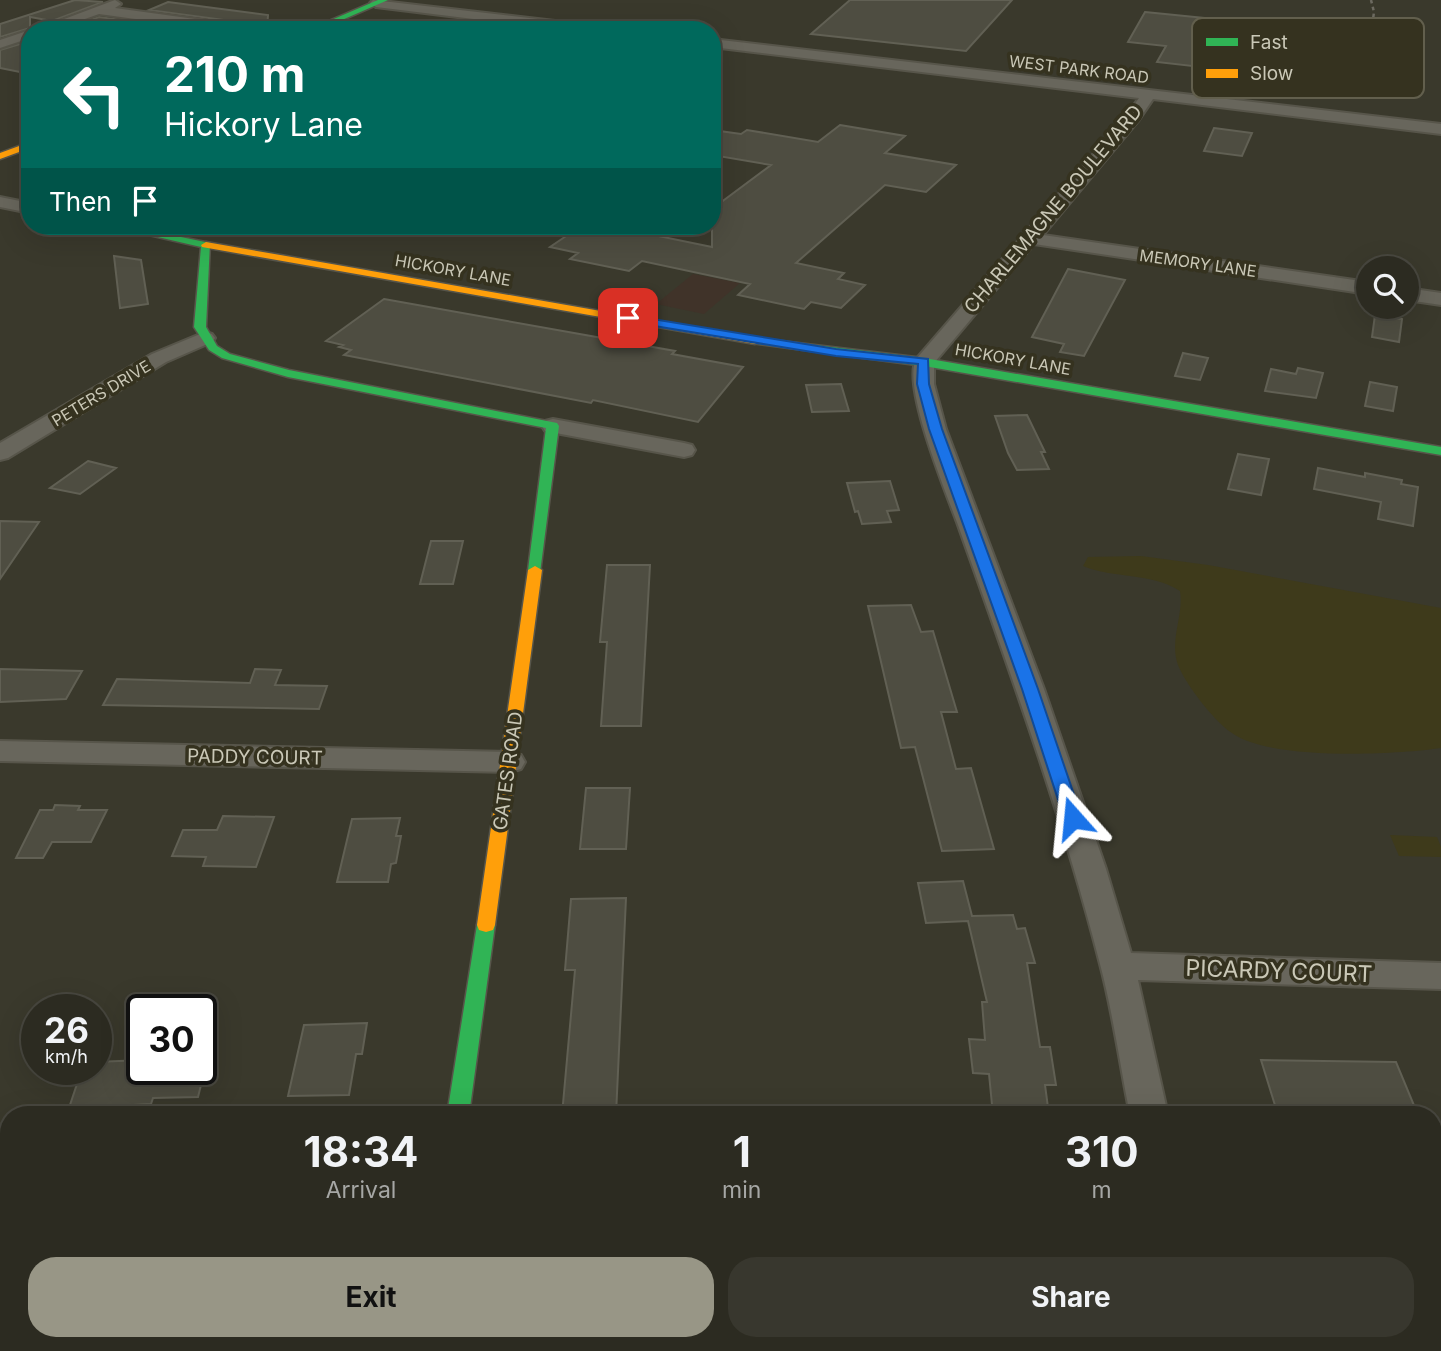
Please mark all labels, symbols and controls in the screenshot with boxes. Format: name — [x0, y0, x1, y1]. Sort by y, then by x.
legend — [1192, 18, 1424, 98]
text: Fast — [1250, 31, 1288, 54]
text: 210 m — [164, 45, 305, 104]
icon: left — [49, 49, 140, 140]
street label: WEST PARK ROAD — [1008, 51, 1150, 87]
text: Slow — [1250, 62, 1293, 85]
street label: CHARLEMAGNE BOULEVARD — [959, 100, 1147, 318]
text: Hickory Lane — [164, 105, 363, 144]
icon: arrive — [126, 182, 164, 220]
text: Then — [49, 186, 112, 217]
street label: MEMORY LANE — [1138, 245, 1258, 281]
street label: HICKORY LANE — [393, 250, 513, 290]
map controls — [1356, 256, 1419, 319]
button: search — [1356, 256, 1419, 319]
pin — [598, 288, 658, 348]
icon: arrive — [609, 299, 647, 337]
street label: HICKORY LANE — [953, 339, 1073, 379]
street label: PETERS DRIVE — [48, 356, 154, 430]
street label: GATES ROAD — [488, 710, 528, 832]
street label: PADDY COURT — [187, 744, 323, 770]
position arrow — [1036, 781, 1110, 855]
street label: PICARDY COURT — [1185, 954, 1373, 988]
speed limit sign: 30 — [126, 994, 217, 1085]
text: 26 — [44, 1009, 89, 1051]
text: km/h — [45, 1046, 88, 1067]
text: 18:34 — [304, 1126, 419, 1177]
text: 1 — [733, 1126, 751, 1177]
text: 310 — [1065, 1126, 1138, 1177]
text: Arrival — [326, 1176, 396, 1204]
text: min — [722, 1176, 761, 1204]
text: m — [1092, 1176, 1112, 1204]
button: Exit — [28, 1257, 714, 1337]
button: Share — [728, 1257, 1414, 1337]

